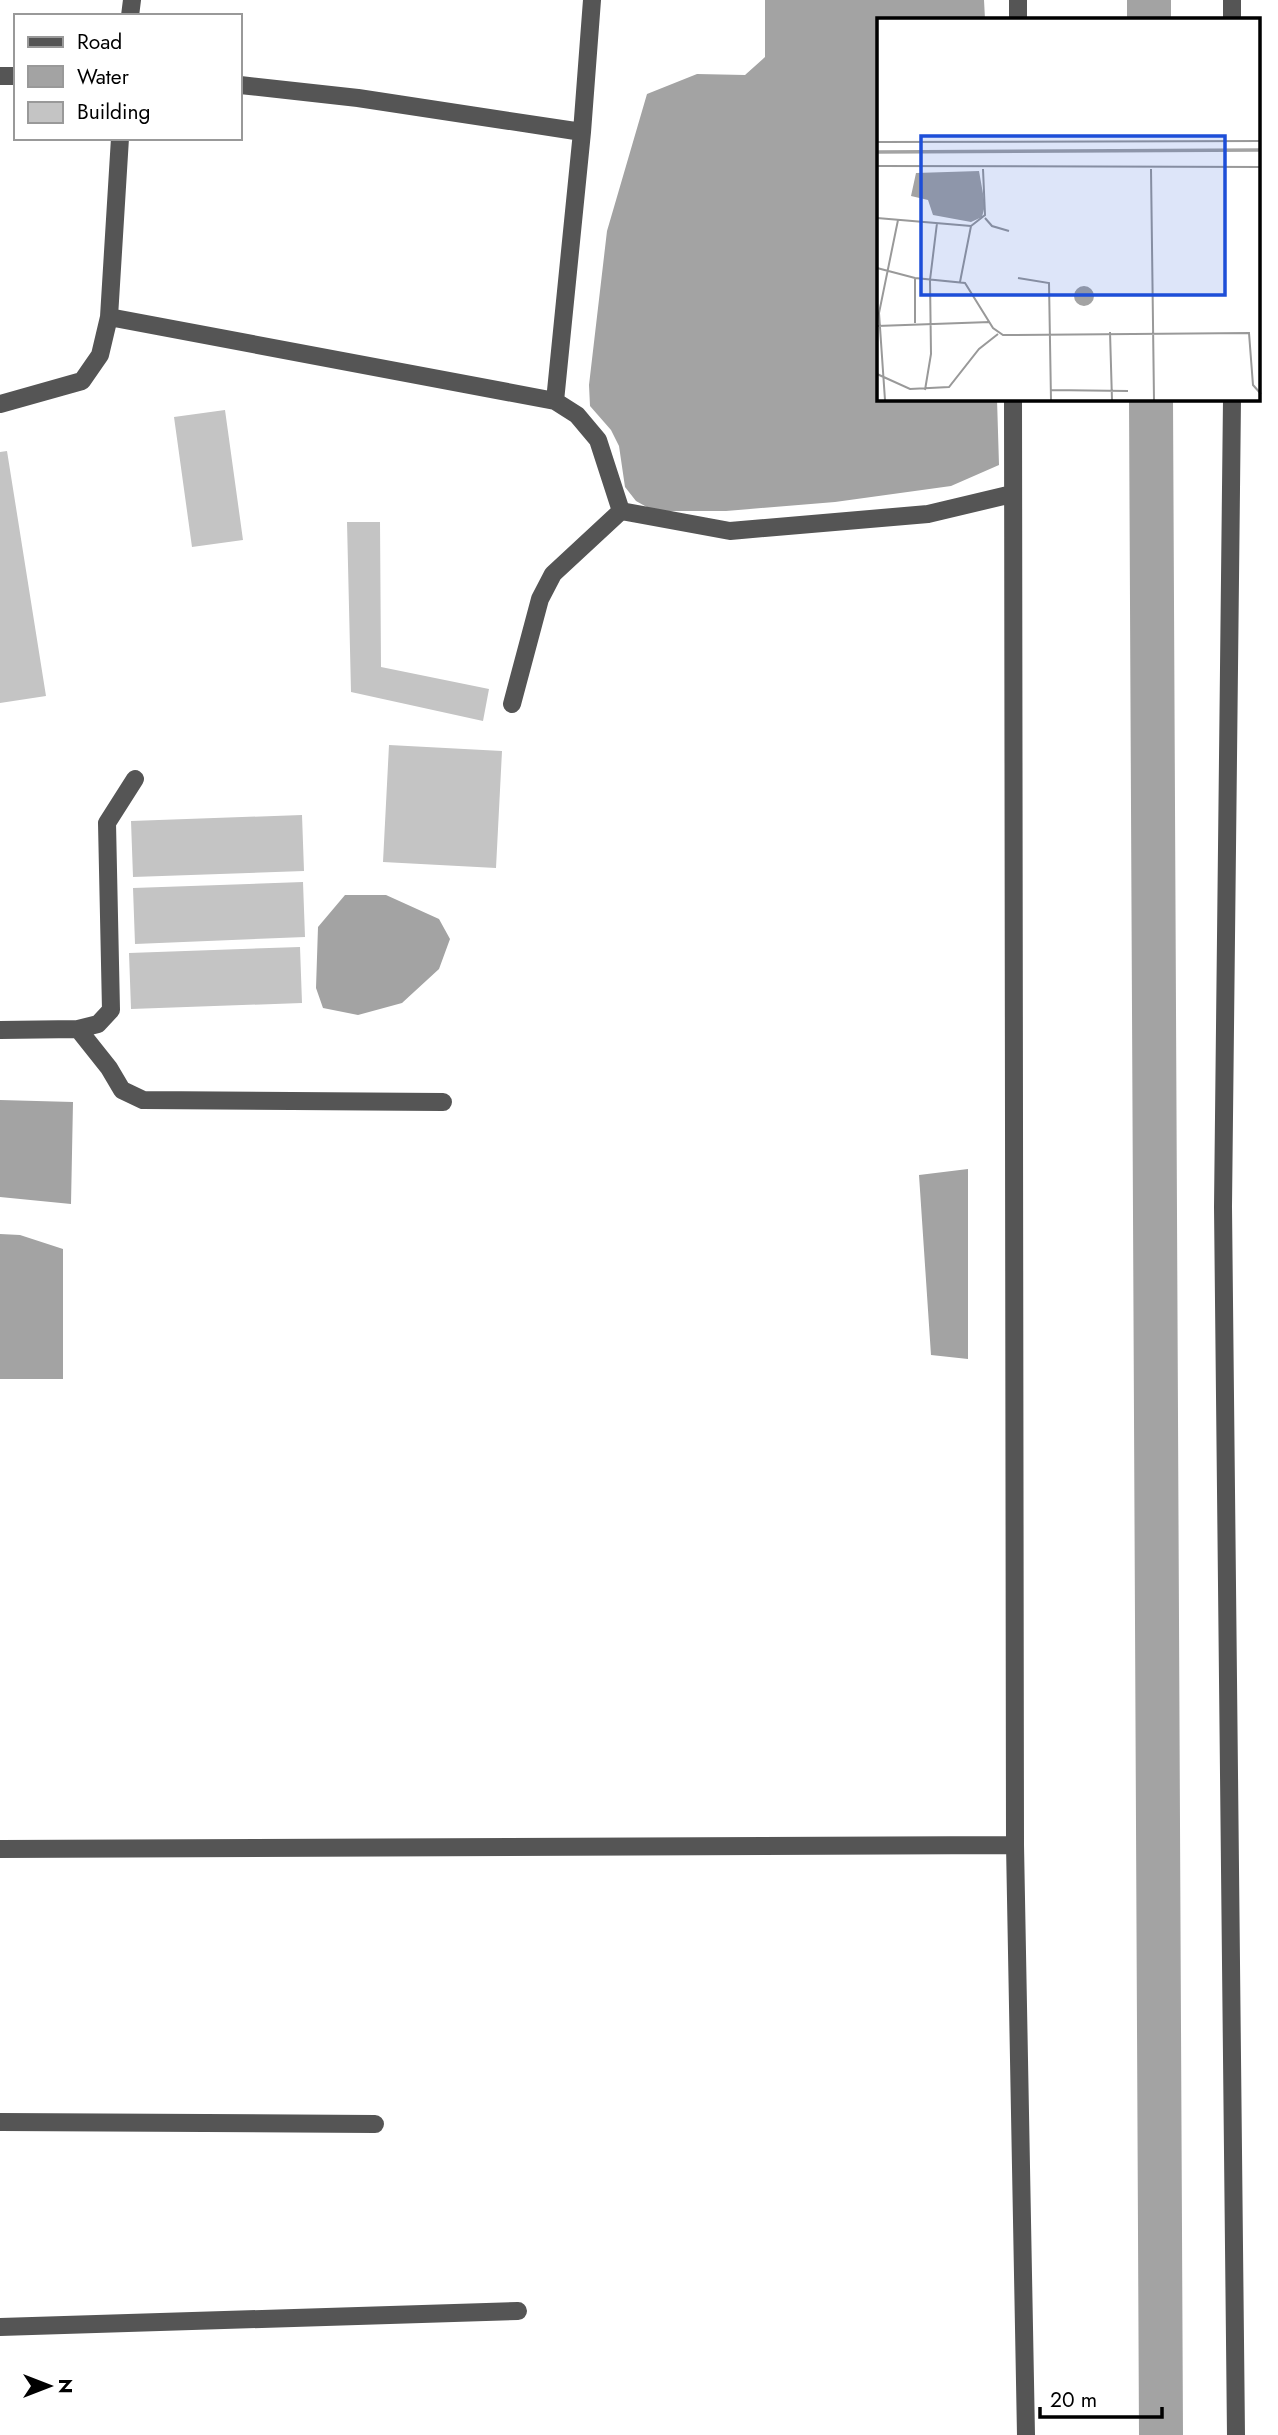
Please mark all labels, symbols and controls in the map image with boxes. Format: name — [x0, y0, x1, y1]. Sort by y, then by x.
legend — [14, 14, 242, 140]
inset map — [877, 18, 1260, 401]
text: Road — [77, 27, 122, 57]
text: Water — [77, 62, 130, 92]
text: Building — [77, 97, 150, 127]
north arrow — [14, 2351, 84, 2421]
scale bar — [1040, 2376, 1162, 2420]
text: N — [52, 2378, 79, 2394]
text: 20 m — [1050, 2385, 1097, 2415]

